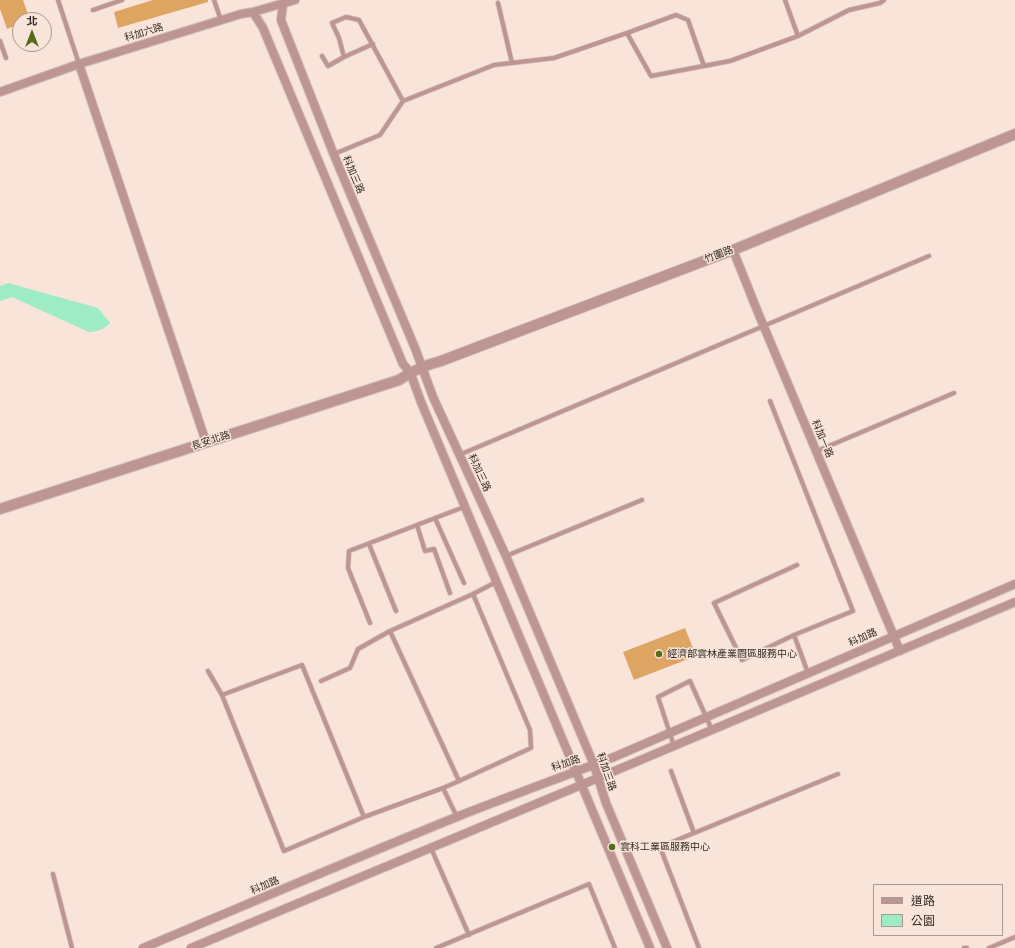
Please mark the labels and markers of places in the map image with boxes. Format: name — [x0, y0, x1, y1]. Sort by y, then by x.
place label: 經濟部雲林產業園區服務中心 — [667, 648, 797, 660]
marker: 經濟部雲林產業園區服務中心 — [654, 649, 664, 659]
place label: 雲科工業區服務中心 — [620, 841, 710, 853]
marker: 雲科工業區服務中心 — [607, 842, 617, 852]

